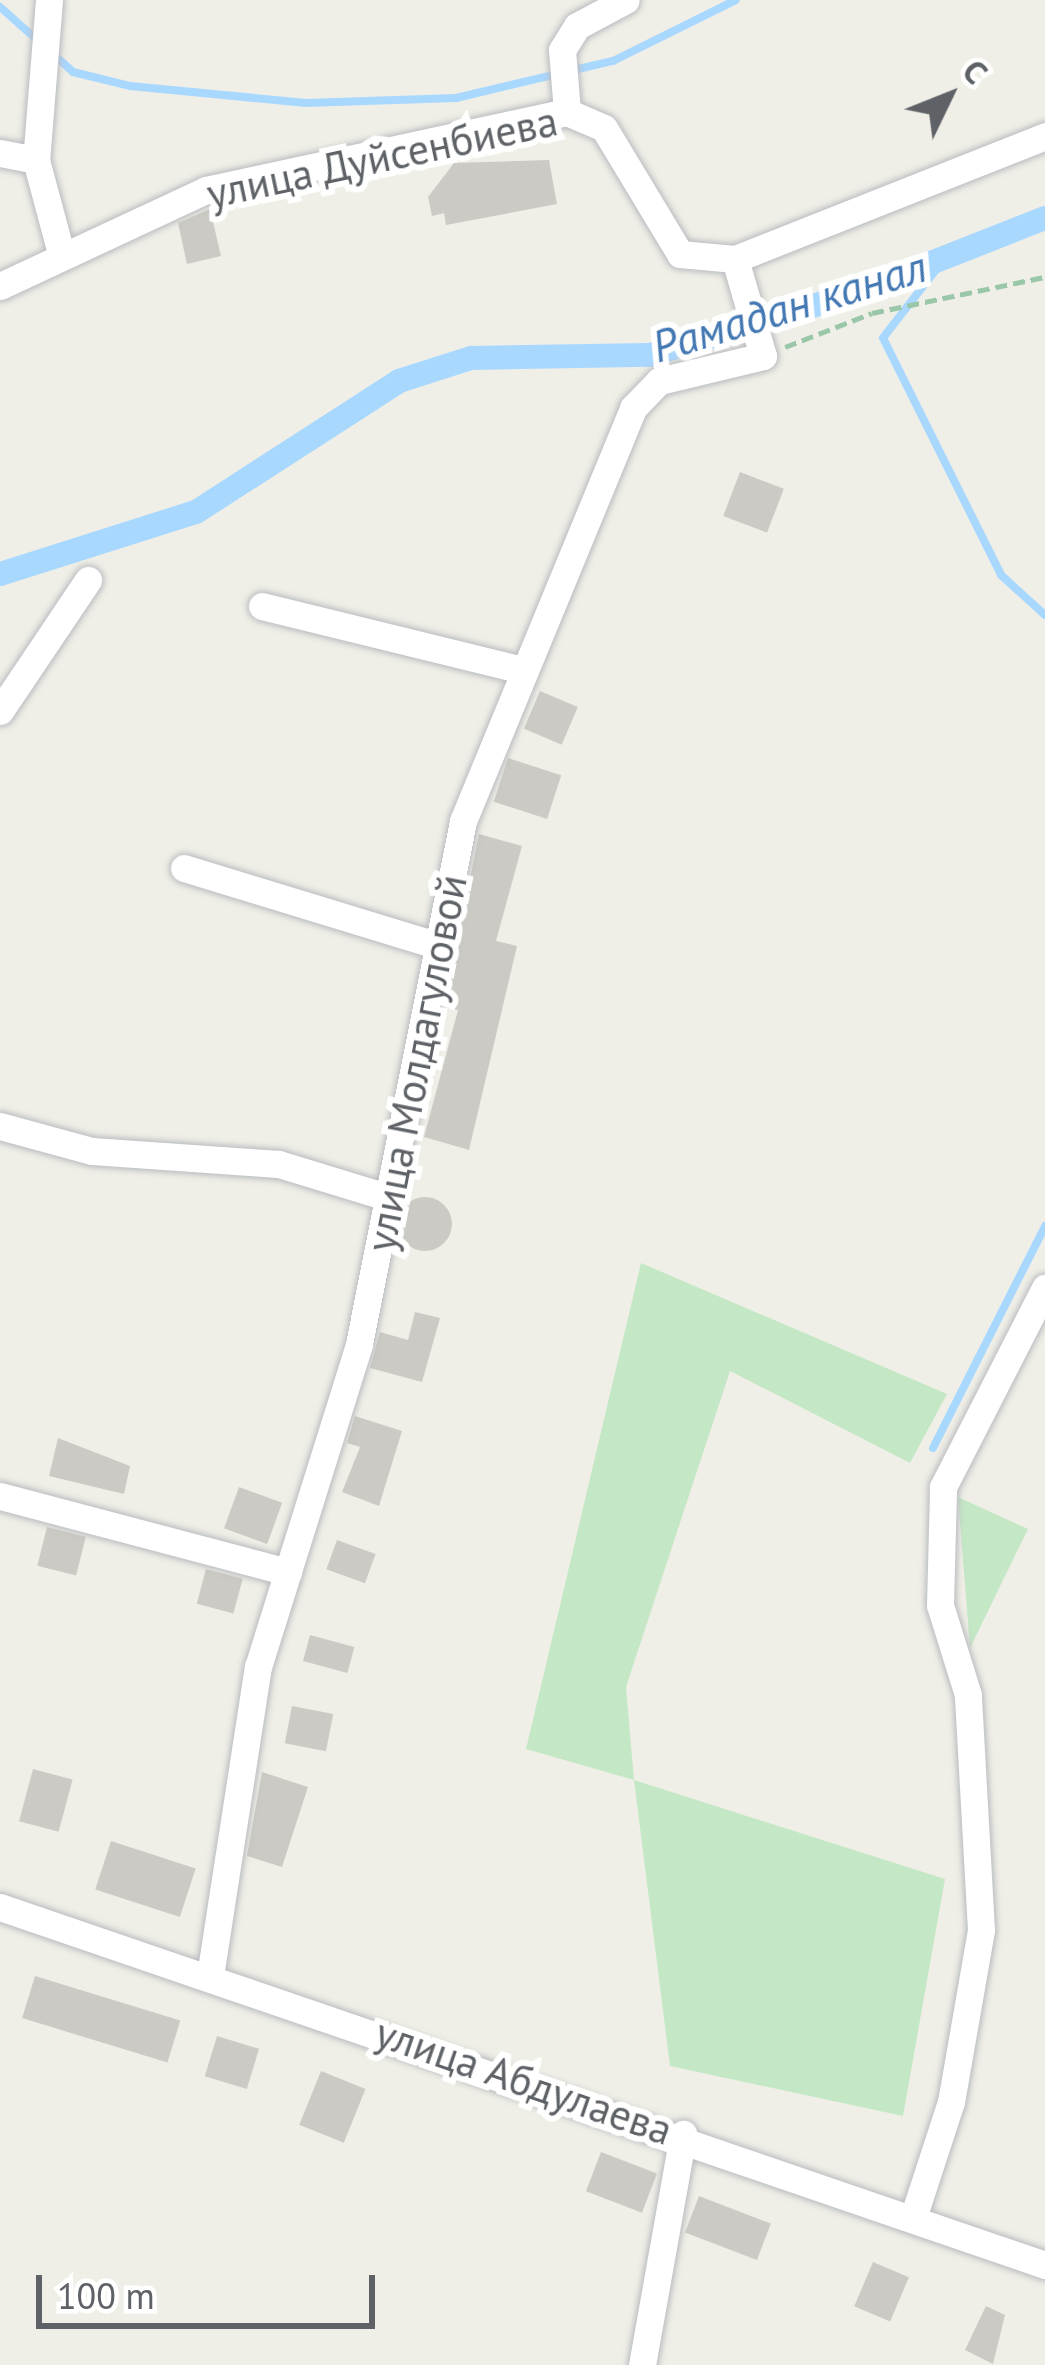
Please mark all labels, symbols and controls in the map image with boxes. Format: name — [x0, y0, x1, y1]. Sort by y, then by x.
north arrow — [889, 36, 1009, 156]
text: С — [954, 50, 998, 93]
street label: улица Дуйсенбиева — [202, 95, 562, 219]
water label: Рамадан канал — [645, 239, 933, 373]
street label: улица Молдагуловой — [355, 870, 477, 1256]
street label: улица Абдулаева — [368, 2006, 680, 2156]
scale bar — [42, 2251, 381, 2325]
text: 100 m — [57, 2272, 155, 2319]

